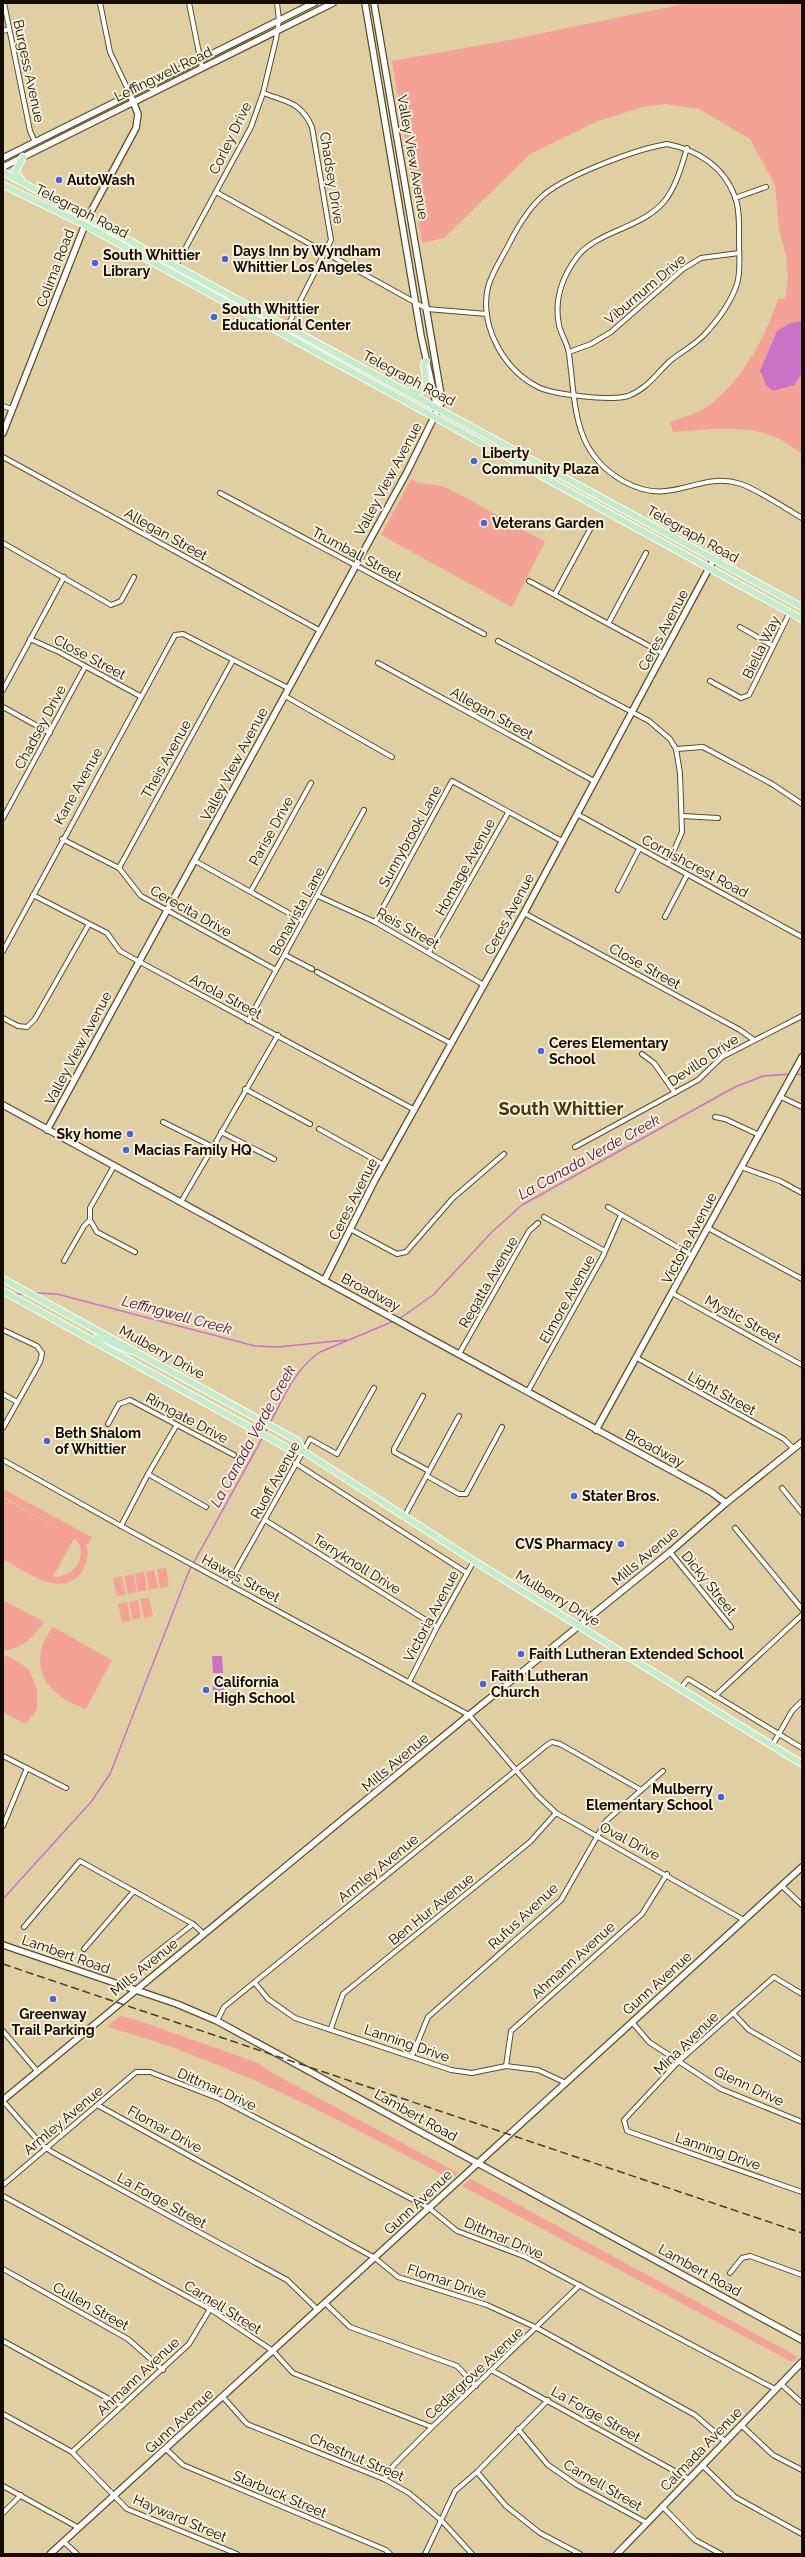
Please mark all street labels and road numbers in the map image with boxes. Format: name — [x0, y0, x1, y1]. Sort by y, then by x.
street label: Burgess Avenue — [10, 18, 48, 124]
street label: Leffingwell Road — [111, 43, 215, 105]
street label: Valley View Avenue — [394, 93, 432, 221]
street label: Corley Drive — [206, 99, 254, 177]
street label: Chadsey Drive — [317, 131, 347, 225]
street label: Telegraph Road — [33, 181, 131, 241]
street label: Colima Road — [33, 227, 77, 309]
street label: Viburnum Drive — [601, 250, 689, 328]
street label: Telegraph Road — [360, 347, 458, 409]
street label: Valley View Avenue — [351, 420, 425, 538]
street label: Telegraph Road — [644, 502, 742, 566]
street label: Allegan Street — [122, 505, 210, 563]
street label: Trumball Street — [309, 524, 405, 584]
street label: Ceres Avenue — [635, 587, 691, 673]
street label: Biella Way — [739, 613, 783, 681]
street label: Close Street — [51, 631, 129, 683]
street label: Chadsey Drive — [11, 682, 69, 772]
street label: Allegan Street — [448, 684, 536, 742]
street label: Valley View Avenue — [197, 705, 271, 823]
street label: Theis Avenue — [138, 717, 194, 801]
street label: Kane Avenue — [50, 745, 106, 827]
street label: Sunnybrook Lane — [375, 782, 445, 890]
street label: Parise Drive — [246, 794, 296, 868]
street label: Homage Avenue — [432, 816, 498, 918]
street label: Cornishcrest Road — [639, 831, 751, 901]
street label: Bonavista Lane — [266, 864, 328, 958]
street label: Ceres Avenue — [481, 871, 537, 957]
street label: Cerecita Drive — [147, 882, 235, 940]
street label: Reis Street — [374, 904, 442, 952]
street label: Close Street — [607, 940, 684, 992]
street label: Anola Street — [187, 970, 265, 1022]
street label: Valley View Avenue — [41, 989, 115, 1107]
street label: Devillo Drive — [665, 1031, 741, 1089]
street label: Ceres Avenue — [325, 1155, 381, 1243]
street label: Victoria Avenue — [658, 1190, 720, 1286]
street label: Regatta Avenue — [455, 1234, 521, 1330]
street label: Elmore Avenue — [536, 1252, 598, 1346]
street label: Broadway — [339, 1270, 404, 1314]
street label: Mystic Street — [702, 1292, 784, 1347]
street label: Mulberry Drive — [116, 1322, 208, 1382]
street label: Light Street — [685, 1368, 759, 1418]
street label: Rimgate Drive — [143, 1390, 231, 1446]
street label: Broadway — [623, 1426, 688, 1470]
street label: Ruoff Avenue — [247, 1439, 303, 1521]
street label: Mills Avenue — [608, 1524, 682, 1588]
street label: Terryknoll Drive — [310, 1531, 404, 1597]
street label: Dicky Street — [678, 1548, 740, 1618]
street label: Hawes Street — [199, 1551, 283, 1605]
street label: Mulberry Drive — [513, 1567, 603, 1629]
street label: Victoria Avenue — [400, 1568, 462, 1664]
street label: Mills Avenue — [358, 1730, 432, 1794]
street label: Oval Drive — [597, 1818, 663, 1864]
street label: Armley Avenue — [335, 1831, 421, 1905]
street label: Ben Hur Avenue — [385, 1870, 477, 1948]
street label: Rufus Avenue — [485, 1880, 561, 1952]
street label: Ahmann Avenue — [528, 1918, 618, 2002]
street label: Lambert Road — [20, 1931, 112, 1977]
street label: Mills Avenue — [107, 1935, 181, 1999]
street label: Gunn Avenue — [619, 1948, 695, 2018]
street label: Mina Avenue — [650, 2008, 722, 2078]
street label: Lanning Drive — [362, 2021, 452, 2065]
street label: Glenn Drive — [711, 2063, 787, 2109]
street label: Dittmar Drive — [175, 2065, 259, 2113]
street label: Armley Avenue — [20, 2082, 106, 2158]
street label: Lambert Road — [372, 2086, 460, 2144]
street label: Flomar Drive — [125, 2102, 205, 2156]
street label: Lanning Drive — [673, 2129, 763, 2173]
street label: Gunn Avenue — [381, 2167, 455, 2237]
street label: La Forge Street — [115, 2169, 210, 2231]
street label: Dittmar Drive — [462, 2214, 546, 2262]
street label: Lambert Road — [656, 2241, 744, 2299]
street label: Flomar Drive — [405, 2261, 489, 2301]
street label: Carnell Street — [181, 2277, 265, 2337]
street label: Cullen Street — [50, 2279, 132, 2334]
street label: Cedargrove Avenue — [422, 2324, 526, 2422]
street label: Ahmann Avenue — [94, 2334, 182, 2418]
street label: La Forge Street — [549, 2383, 644, 2445]
street label: Gunn Avenue — [142, 2386, 216, 2456]
street label: Calmada Avenue — [657, 2404, 745, 2494]
street label: Chestnut Street — [307, 2430, 407, 2484]
street label: Carnell Street — [561, 2456, 645, 2514]
street label: Starbuck Street — [231, 2467, 329, 2521]
street label: Hayward Street — [131, 2491, 229, 2545]

